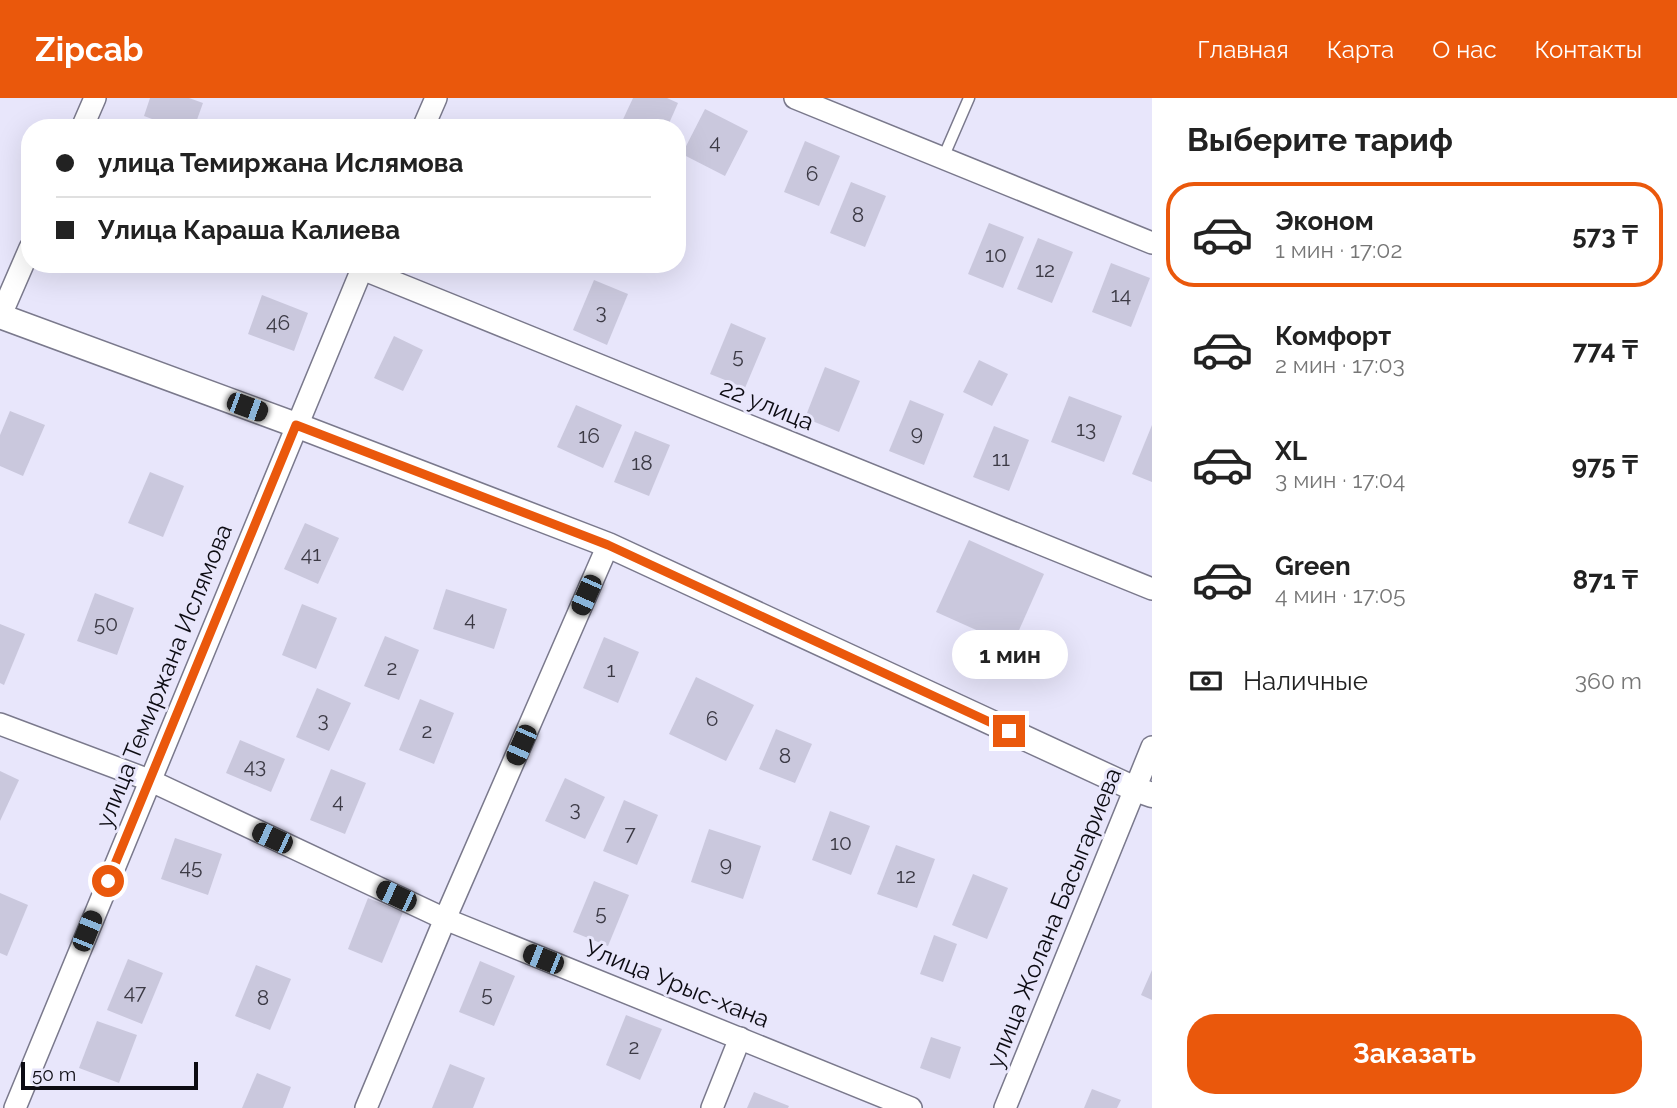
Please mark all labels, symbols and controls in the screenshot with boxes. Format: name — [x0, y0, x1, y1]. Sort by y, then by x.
text: Zipcab — [35, 30, 144, 69]
text: Главная — [1197, 35, 1289, 64]
text: Карта — [1327, 35, 1394, 64]
text: О нас — [1432, 35, 1497, 64]
text: Контакты — [1535, 35, 1642, 64]
text: Выберите тариф — [1187, 121, 1453, 158]
house number: 4 — [709, 129, 721, 154]
text: улица Темиржана Ислямова — [98, 148, 464, 178]
house number: 6 — [806, 161, 818, 186]
house number: 8 — [852, 202, 864, 227]
icon: car — [1191, 203, 1254, 266]
text: Эконом — [1275, 206, 1374, 236]
text: Улица Караша Калиева — [98, 215, 400, 245]
text: 573 ₸ — [1572, 220, 1638, 250]
text: 1 мин · 17:02 — [1275, 236, 1402, 263]
house number: 10 — [985, 242, 1007, 267]
house number: 12 — [1035, 257, 1055, 282]
house number: 14 — [1111, 282, 1131, 307]
house number: 3 — [595, 299, 607, 324]
house number: 46 — [266, 310, 290, 335]
icon: car — [1191, 318, 1254, 381]
text: Комфорт — [1275, 321, 1391, 351]
text: 774 ₸ — [1572, 335, 1638, 365]
house number: 5 — [732, 343, 744, 368]
text: 2 мин · 17:03 — [1275, 351, 1405, 378]
street label: 22 улица — [716, 373, 818, 436]
car — [224, 390, 271, 424]
house number: 13 — [1076, 416, 1096, 441]
house number: 9 — [911, 420, 923, 445]
house number: 16 — [578, 423, 600, 448]
icon: car — [1191, 433, 1254, 496]
text: XL — [1275, 436, 1307, 466]
house number: 11 — [992, 446, 1010, 471]
house number: 18 — [631, 450, 653, 475]
text: 975 ₸ — [1572, 450, 1638, 480]
text: 3 мин · 17:04 — [1275, 466, 1405, 493]
street label: улица Темиржана Ислямова — [89, 520, 238, 832]
house number: 41 — [301, 541, 321, 566]
icon: car — [1191, 548, 1254, 611]
text: Green — [1275, 551, 1351, 581]
text: 871 ₸ — [1573, 565, 1638, 595]
car — [568, 572, 605, 618]
text: 4 мин · 17:05 — [1275, 581, 1406, 608]
house number: 4 — [464, 606, 476, 631]
house number: 50 — [94, 611, 118, 636]
callout: 1 мин — [951, 630, 1067, 678]
text: 1 мин — [979, 641, 1041, 668]
house number: 2 — [387, 655, 397, 680]
house number: 1 — [607, 657, 616, 682]
icon: cash — [1187, 662, 1225, 700]
text: Наличные — [1243, 666, 1368, 696]
text: 360 m — [1575, 667, 1642, 694]
house number: 6 — [706, 706, 718, 731]
house number: 3 — [317, 707, 329, 732]
route end — [993, 715, 1025, 747]
house number: 2 — [422, 718, 432, 743]
car — [503, 722, 540, 768]
house number: 8 — [779, 743, 791, 768]
house number: 43 — [244, 753, 266, 778]
street label: улица Жолана Басыгариева — [980, 763, 1127, 1072]
house number: 4 — [332, 788, 344, 813]
house number: 3 — [569, 796, 581, 821]
car — [249, 820, 296, 856]
house number: 7 — [624, 820, 636, 845]
house number: 10 — [830, 830, 852, 855]
house number: 9 — [720, 851, 732, 876]
house number: 45 — [180, 854, 202, 879]
house number: 12 — [896, 863, 916, 888]
route start — [92, 865, 124, 897]
car — [373, 878, 420, 914]
house number: 5 — [595, 900, 607, 925]
car — [70, 908, 105, 954]
street label: Улица Урыс-хана — [581, 933, 774, 1034]
car — [520, 941, 567, 977]
house number: 47 — [124, 979, 147, 1004]
house number: 5 — [481, 981, 493, 1006]
house number: 8 — [257, 985, 269, 1010]
button: Заказать — [1187, 1014, 1642, 1094]
house number: 2 — [629, 1034, 639, 1059]
scale bar — [21, 1059, 198, 1091]
text: 50 m — [32, 1063, 76, 1085]

